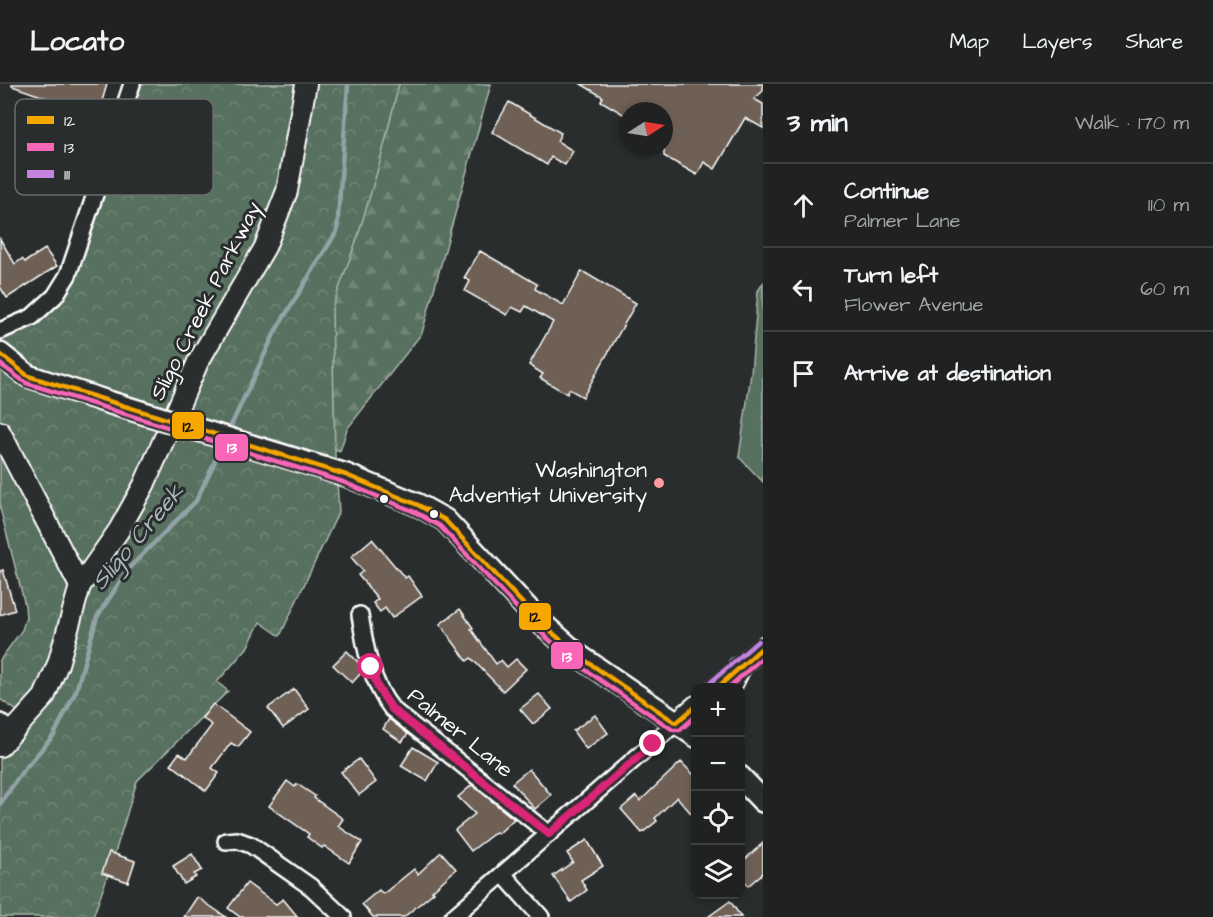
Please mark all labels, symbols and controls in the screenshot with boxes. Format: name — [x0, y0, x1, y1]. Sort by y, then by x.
text: Locato — [30, 22, 124, 61]
text: Map — [949, 27, 989, 56]
text: Layers — [1022, 27, 1092, 56]
text: Share — [1125, 27, 1183, 56]
legend — [15, 99, 213, 195]
north arrow — [619, 102, 673, 156]
text: 3 min — [787, 105, 848, 141]
text: Walk · 170 m — [1075, 109, 1189, 137]
text: 12 — [64, 110, 75, 132]
text: 13 — [64, 137, 74, 159]
text: 111 — [64, 164, 70, 186]
text: Continue — [844, 176, 929, 207]
icon: ahead — [787, 189, 820, 222]
text: 110 m — [1148, 191, 1189, 219]
street label: Sligo Creek Parkway — [142, 196, 270, 406]
text: Palmer Lane — [844, 207, 960, 235]
text: Turn left — [844, 260, 938, 291]
icon: left — [787, 273, 820, 306]
text: 60 m — [1140, 275, 1189, 303]
text: Flower Avenue — [844, 291, 983, 319]
icon: arrive — [787, 357, 820, 390]
text: Arrive at destination — [844, 358, 1051, 389]
line badge: 12 — [171, 411, 205, 440]
text: 12 — [182, 416, 194, 438]
line badge: 13 — [214, 433, 249, 462]
text: 13 — [227, 437, 238, 459]
place label: Washington Adventist University — [449, 455, 647, 512]
water label: Sligo Creek — [83, 476, 194, 598]
marker: Washington Adventist University — [652, 476, 666, 490]
unlabelled marker — [378, 493, 390, 505]
unlabelled marker — [428, 508, 440, 520]
line badge: 12 — [518, 602, 552, 631]
text: 12 — [529, 606, 541, 628]
line badge: 13 — [550, 641, 584, 670]
text: 13 — [562, 646, 573, 668]
route start — [357, 653, 383, 679]
street label: Palmer Lane — [401, 681, 520, 785]
map controls — [691, 683, 745, 899]
button: + — [691, 683, 745, 737]
route end — [639, 730, 665, 756]
button: − — [691, 737, 745, 791]
button: locate — [691, 791, 745, 845]
button: layers — [691, 845, 745, 899]

